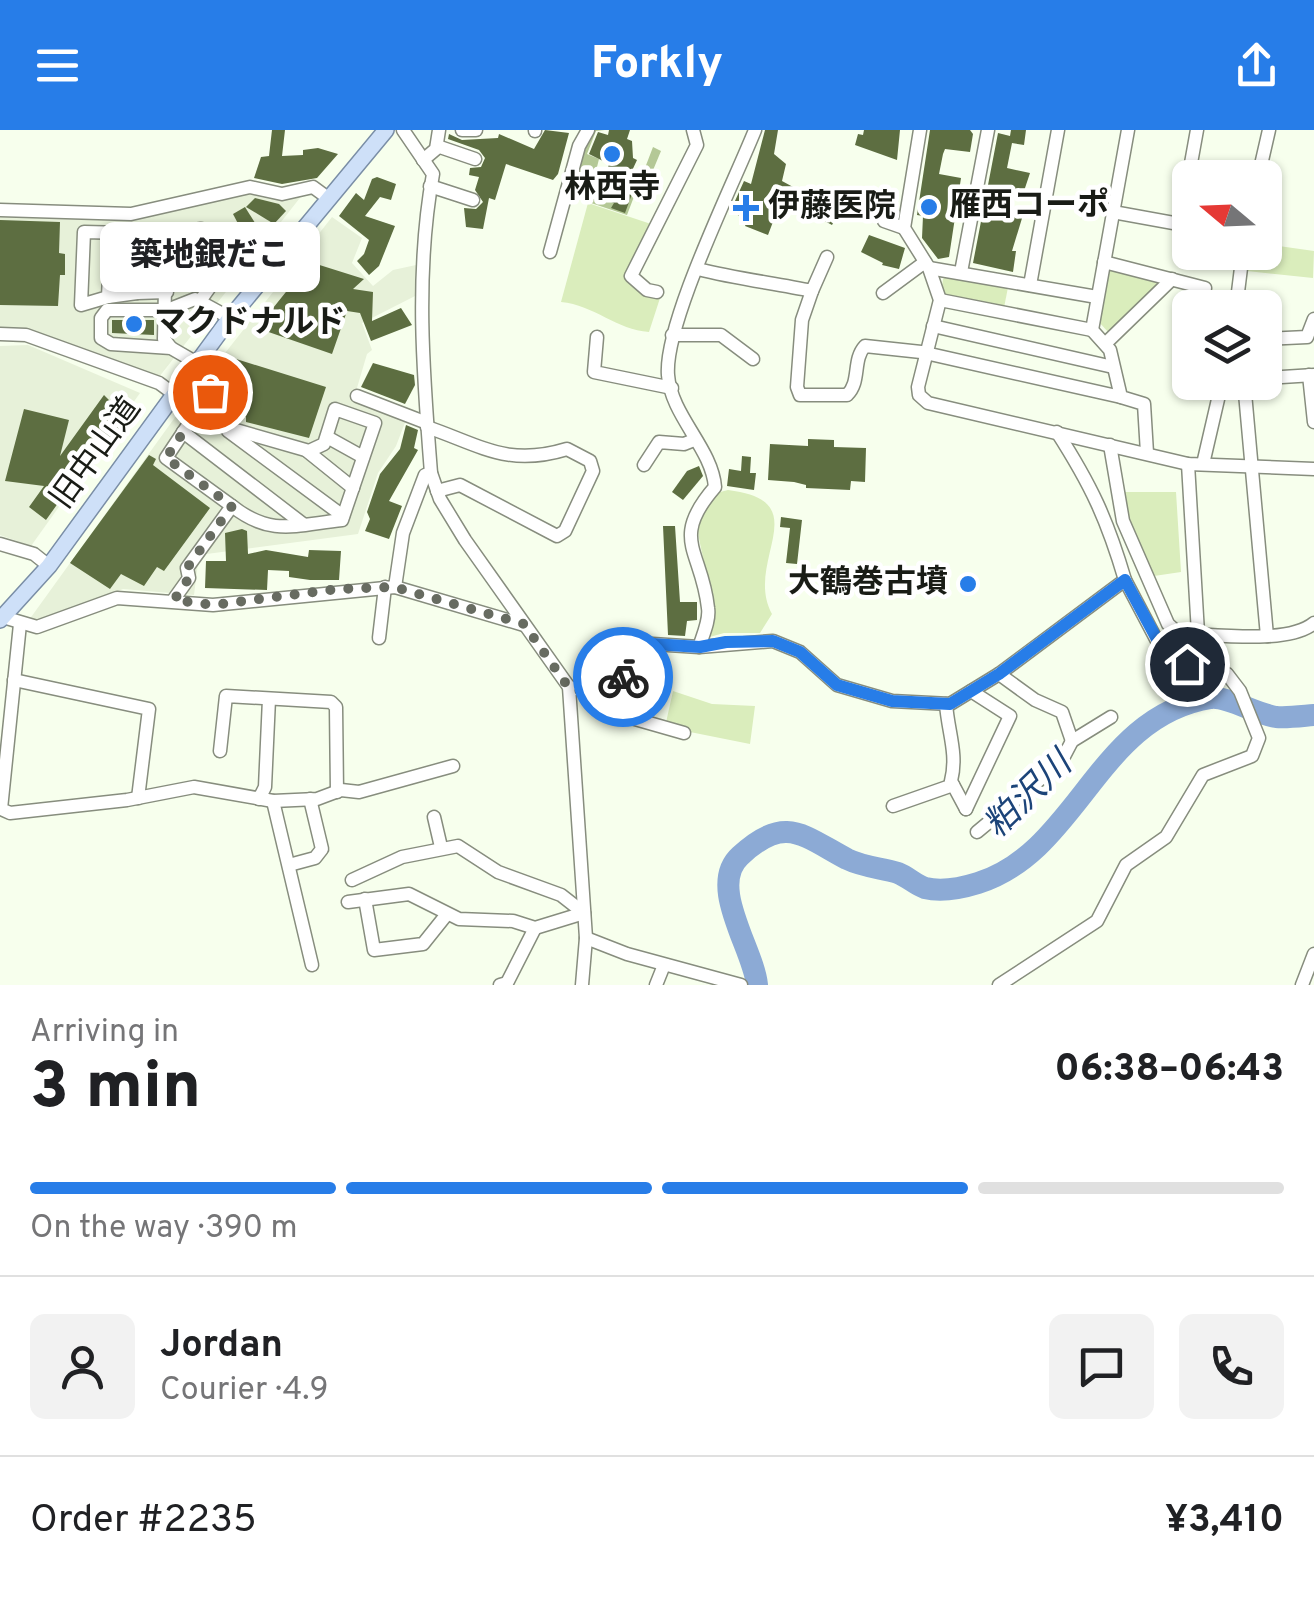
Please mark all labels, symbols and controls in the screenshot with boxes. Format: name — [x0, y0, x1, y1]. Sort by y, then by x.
text: Forkly — [591, 37, 723, 94]
icon: menu — [30, 38, 85, 93]
icon: share — [1229, 38, 1284, 93]
marker: 林西寺 — [601, 143, 623, 165]
north arrow — [1172, 160, 1282, 270]
map controls — [1172, 160, 1282, 400]
place label: 林西寺 — [564, 169, 660, 209]
place label: 雁西コーポ — [949, 187, 1109, 227]
place label: 伊藤医院 — [768, 188, 896, 228]
marker: 伊藤医院 — [733, 195, 759, 221]
marker: 雁西コーポ — [918, 196, 940, 218]
callout: 築地銀だこ — [100, 222, 320, 292]
text: 築地銀だこ — [130, 237, 290, 277]
button: layers — [1172, 290, 1282, 400]
place label: マクドナルド — [154, 304, 346, 344]
marker: マクドナルド — [123, 313, 145, 335]
pin — [168, 350, 253, 435]
icon: bag — [183, 365, 238, 420]
street label: 旧中山道 — [43, 390, 151, 518]
place label: 大鶴巻古墳 — [788, 564, 948, 604]
marker: 大鶴巻古墳 — [957, 573, 979, 595]
pin — [1145, 622, 1230, 707]
courier — [573, 627, 673, 727]
icon: home — [1160, 637, 1215, 692]
icon: bike — [596, 650, 651, 705]
water label: 粕沢川 — [976, 741, 1085, 848]
text: Arriving in — [30, 1013, 179, 1053]
text: 06:38–06:43 — [1054, 1046, 1284, 1095]
text: 3 min — [30, 1049, 201, 1131]
text: On the way · 390 m — [30, 1209, 298, 1249]
button: person — [30, 1314, 135, 1419]
button: chat — [1049, 1314, 1154, 1419]
button: phone — [1179, 1314, 1284, 1419]
text: Jordan — [160, 1322, 283, 1371]
text: Courier · 4.9 — [160, 1371, 329, 1411]
text: Order #2235 — [30, 1497, 257, 1546]
text: ¥3,410 — [1165, 1497, 1284, 1546]

